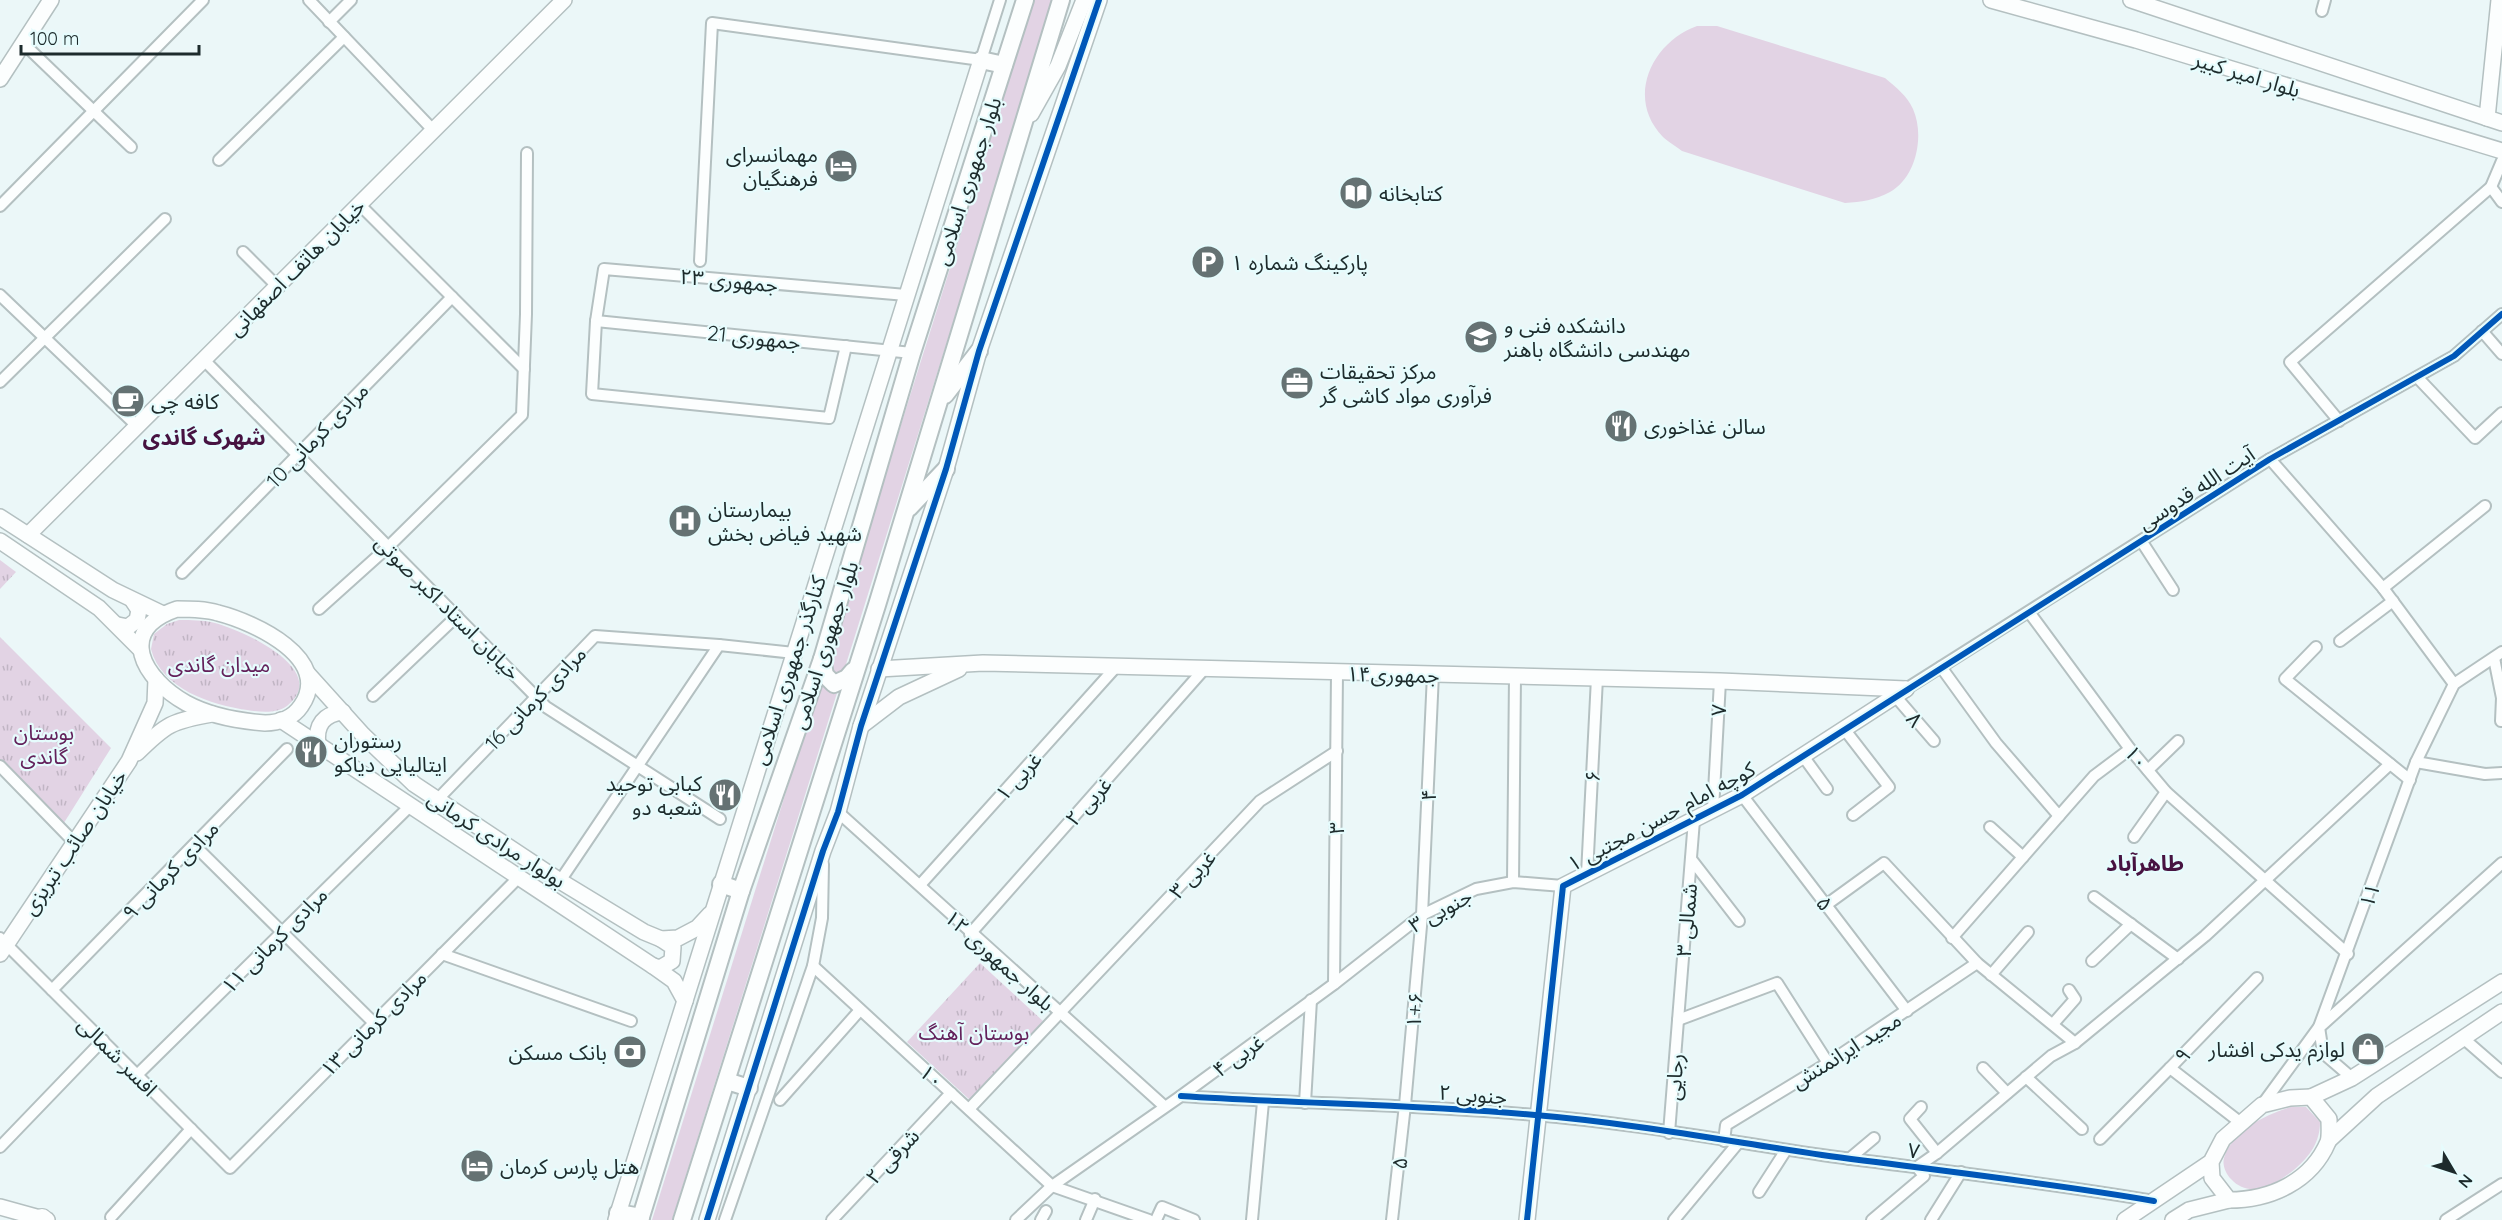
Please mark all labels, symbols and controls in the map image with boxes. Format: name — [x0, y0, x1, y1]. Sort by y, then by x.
scale bar — [21, 18, 200, 56]
text: 100 m — [30, 27, 79, 50]
street label: بلوار امیر کبیر — [2190, 45, 2304, 103]
street label: بلوار جمهوری اسلامی — [928, 94, 1006, 268]
place label: مهمانسرای فرهنگیان — [726, 141, 818, 191]
hotel icon: مهمانسرای فرهنگیان — [823, 148, 859, 184]
library icon: کتابخانه — [1338, 175, 1374, 211]
place label: کتابخانه — [1379, 180, 1443, 206]
street label: خیابان هاتف اصفهانی — [222, 193, 370, 341]
parking icon: پارکینگ شماره ۱ — [1190, 244, 1226, 280]
place label: پارکینگ شماره ۱ — [1231, 249, 1368, 276]
street label: ۲۳ جمهوری — [679, 263, 779, 297]
place label: دانشکده فنی و مهندسی دانشگاه باهنر — [1503, 312, 1691, 362]
street label: جمهوری 21 — [706, 319, 802, 355]
school or university icon: دانشکده فنی و مهندسی دانشگاه باهنر — [1463, 319, 1499, 355]
place label: مرکز تحقیقات فرآوری مواد کاشی گر — [1319, 358, 1492, 408]
office icon: مرکز تحقیقات فرآوری مواد کاشی گر — [1279, 365, 1315, 401]
street label: مرادی کرمانی 10 — [260, 377, 374, 493]
cafe icon: کافه چی — [110, 383, 146, 419]
place label: کافه چی — [151, 388, 219, 415]
restaurant icon: سالن غذاخوری — [1603, 408, 1639, 444]
place label: سالن غذاخوری — [1644, 413, 1766, 439]
district label: شهرک گاندی — [142, 423, 266, 451]
street label: آیت الله قدوسی — [2133, 440, 2260, 536]
place label: بیمارستان شهید فیاض بخش — [708, 496, 862, 546]
hospital icon: بیمارستان شهید فیاض بخش — [667, 503, 703, 539]
street label: خیابان استاد اکبر صوتی — [370, 529, 526, 685]
street label: بلوار جمهوری اسلامی — [785, 558, 863, 732]
street label: کنارگذر جمهوری اسلامی — [745, 572, 831, 768]
street label: مرادی کرمانی 16 — [479, 641, 591, 755]
park label: میدان گاندی — [168, 651, 270, 677]
street label: جمهوری۱۴ — [1346, 660, 1440, 688]
street label: ۷ — [1705, 703, 1731, 717]
street label: ۸ — [1901, 706, 1929, 732]
park label: بوستان گاندی — [14, 719, 74, 769]
place label: رستوران ایتالیایی دیاکو — [334, 727, 447, 777]
restaurant icon: رستوران ایتالیایی دیاکو — [293, 734, 329, 770]
street label: ۱۰ — [2119, 739, 2155, 775]
street label: ۱ غربی — [989, 746, 1047, 806]
street label: کوچه امام حسن مجتبی ۱ — [1563, 755, 1761, 880]
street label: خیابان صائب تبریزی — [16, 765, 132, 919]
street label: ۶ — [1579, 769, 1605, 783]
place label: کبابی توحید شعبه دو — [606, 770, 702, 820]
street label: ۲ غربی — [1059, 771, 1117, 831]
restaurant icon: کبابی توحید شعبه دو — [707, 777, 743, 813]
street label: بولوار مرادی کرمانی — [423, 785, 571, 893]
street label: ۴ — [1415, 788, 1441, 802]
street label: مرادی کرمانی ۹ — [116, 815, 224, 925]
street label: ۳ — [1323, 822, 1349, 834]
street label: ۳ غربی — [1163, 844, 1221, 904]
district label: طاهرآباد — [2106, 849, 2184, 877]
street label: ۱۱ — [2353, 879, 2385, 911]
street label: مرادی کرمانی ۱۱ — [215, 881, 333, 999]
street label: ۳ جنوبی — [1404, 882, 1476, 938]
street label: ۳ شمالی — [1670, 882, 1702, 958]
street label: ۵ — [1811, 890, 1839, 916]
street label: بلوار جمهوری ۱۲ — [940, 904, 1060, 1016]
street label: مرادی کرمانی ۱۳ — [314, 964, 432, 1082]
street label: ۱+۶ — [1399, 991, 1429, 1029]
street label: مجید ایرانمنش — [1786, 1006, 1906, 1094]
street label: افسر شمالی — [73, 1011, 163, 1101]
park label: بوستان آهنگ — [919, 1019, 1029, 1045]
street label: ۴ غربی — [1207, 1028, 1269, 1082]
shop icon: لوازم یدکی افشار — [2350, 1031, 2386, 1067]
bank icon: بانک مسکن — [612, 1034, 648, 1070]
place label: لوازم یدکی افشار — [2208, 1036, 2345, 1066]
place label: بانک مسکن — [509, 1039, 607, 1065]
street label: ۹ — [2168, 1042, 2196, 1068]
street label: رجایی — [1659, 1053, 1689, 1101]
street label: ۱۰ — [914, 1058, 950, 1094]
street label: ۲ جنوبی — [1438, 1079, 1508, 1109]
street label: ۲ شرقی — [860, 1123, 924, 1189]
street label: ۷ — [1906, 1136, 1922, 1164]
north arrow — [2424, 1142, 2484, 1202]
hotel icon: هتل پارس کرمان — [459, 1148, 495, 1184]
place label: هتل پارس کرمان — [500, 1153, 639, 1180]
street label: ۵ — [1385, 1155, 1413, 1171]
text: N — [2454, 1171, 2477, 1192]

